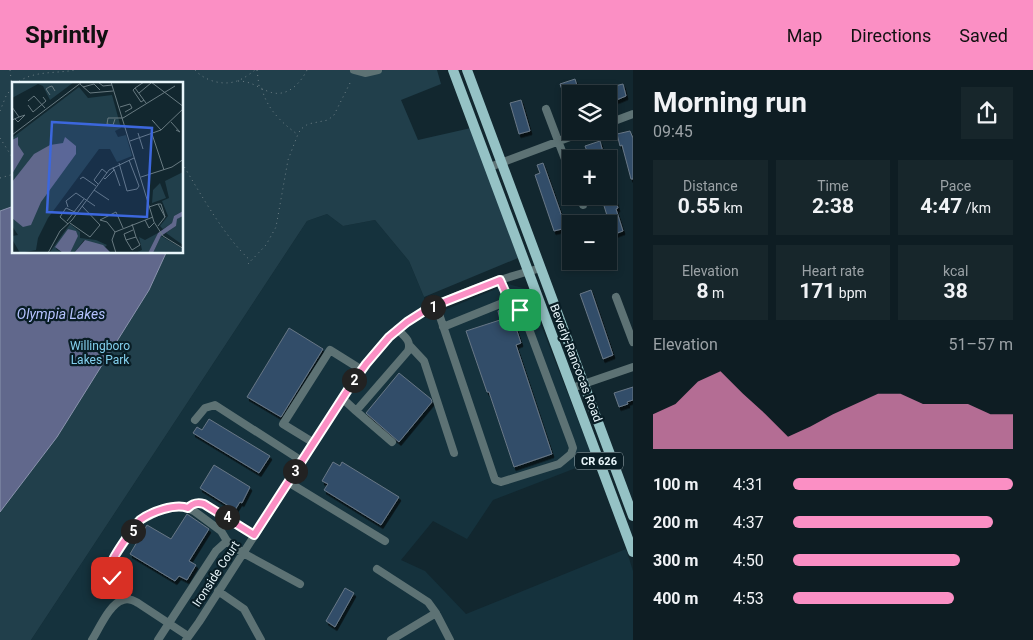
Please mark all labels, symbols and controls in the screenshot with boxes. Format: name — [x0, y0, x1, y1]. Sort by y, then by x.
text: Sprintly — [25, 21, 108, 49]
text: Map — [787, 25, 822, 46]
text: Directions — [850, 25, 931, 46]
text: Saved — [959, 25, 1008, 46]
inset map — [12, 82, 184, 254]
map controls — [562, 85, 617, 270]
button: layers — [562, 85, 617, 140]
text: Morning run — [653, 86, 807, 119]
button: share — [961, 87, 1013, 139]
text: 09:45 — [653, 122, 693, 141]
button: + — [562, 150, 617, 205]
text: Distance — [683, 178, 738, 194]
text: Time — [817, 178, 849, 194]
text: Pace — [940, 178, 971, 194]
text: 0.55 — [678, 194, 720, 218]
text: 2:38 — [812, 194, 854, 218]
text: 4:47 — [920, 194, 962, 218]
text: km — [720, 200, 743, 216]
text: /km — [962, 200, 991, 216]
button: − — [562, 215, 617, 270]
text: Elevation — [682, 263, 739, 279]
text: Heart rate — [802, 263, 864, 279]
text: kcal — [943, 263, 968, 279]
text: 8 — [696, 279, 708, 303]
text: 171 — [799, 279, 835, 303]
text: 38 — [944, 279, 968, 303]
text: m — [708, 285, 724, 301]
text: bpm — [835, 285, 867, 301]
pin — [499, 289, 541, 331]
pin: 1 — [420, 294, 446, 320]
icon: arrive — [506, 296, 534, 324]
text: 1 — [429, 299, 438, 315]
street label: Beverly-Rancocas Road — [547, 302, 605, 424]
water label: Olympia Lakes — [17, 306, 105, 322]
text: Elevation — [653, 335, 718, 354]
text: 51–57 m — [949, 335, 1013, 354]
park label: Willingboro Lakes Park — [70, 339, 130, 367]
pin: 2 — [342, 368, 366, 392]
text: 2 — [350, 372, 359, 388]
road number: CR 626 — [575, 452, 623, 470]
pin: 3 — [282, 458, 308, 484]
text: 3 — [291, 463, 300, 479]
text: 100 m — [653, 475, 698, 494]
text: 4:31 — [733, 475, 764, 494]
pin: 4 — [214, 504, 240, 530]
text: 4 — [223, 509, 232, 525]
text: 200 m — [653, 513, 698, 532]
text: 4:37 — [733, 513, 764, 532]
pin: 5 — [120, 518, 146, 544]
text: 5 — [129, 523, 138, 539]
street label: Ironside Court — [190, 538, 242, 609]
text: 300 m — [653, 551, 698, 570]
text: 4:50 — [733, 551, 764, 570]
pin — [91, 557, 133, 599]
icon: check — [98, 564, 126, 592]
text: 400 m — [653, 589, 698, 608]
text: 4:53 — [733, 589, 764, 608]

